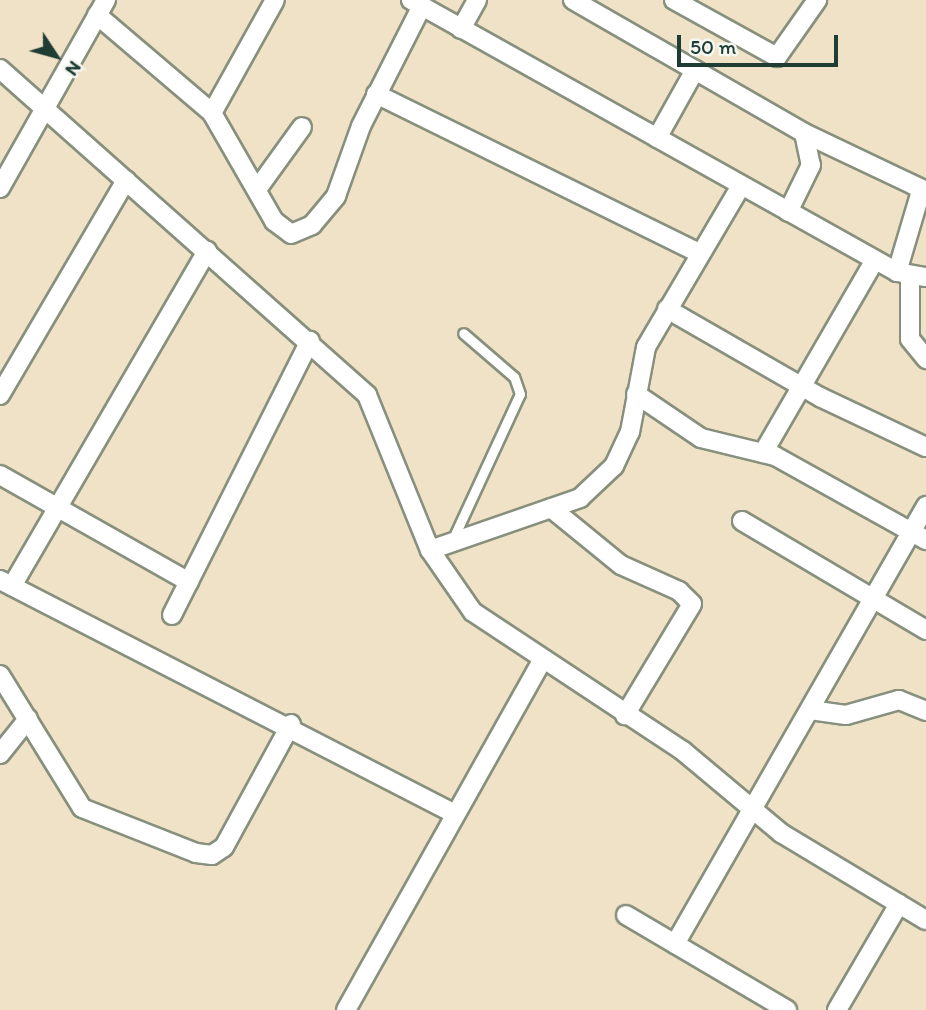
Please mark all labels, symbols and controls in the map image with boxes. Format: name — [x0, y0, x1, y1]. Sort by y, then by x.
north arrow — [21, 21, 91, 91]
scale bar — [681, 21, 842, 65]
text: 50 m — [690, 34, 736, 59]
text: N — [60, 57, 86, 81]

